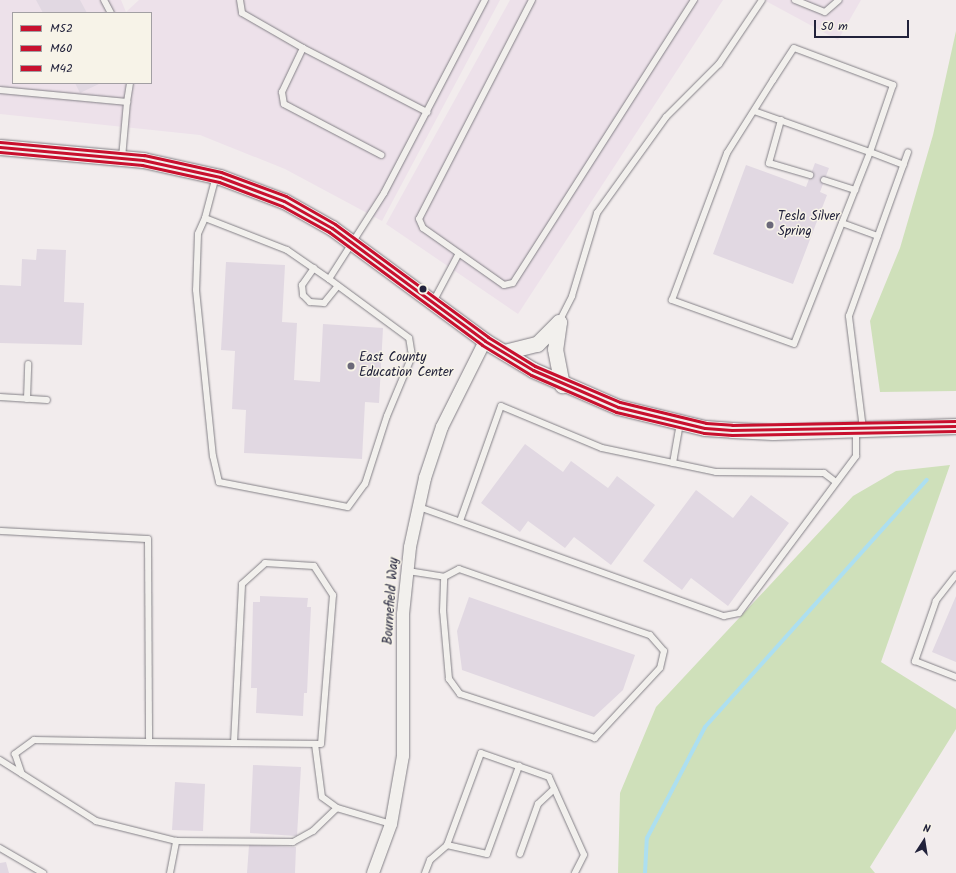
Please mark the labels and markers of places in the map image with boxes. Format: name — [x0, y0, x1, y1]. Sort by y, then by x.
place label: Tesla Silver Spring — [778, 210, 840, 241]
marker: Tesla Silver Spring — [765, 220, 775, 230]
unlabelled marker — [418, 284, 428, 294]
place label: East County Education Center — [359, 351, 453, 382]
marker: East County Education Center — [346, 361, 356, 371]

